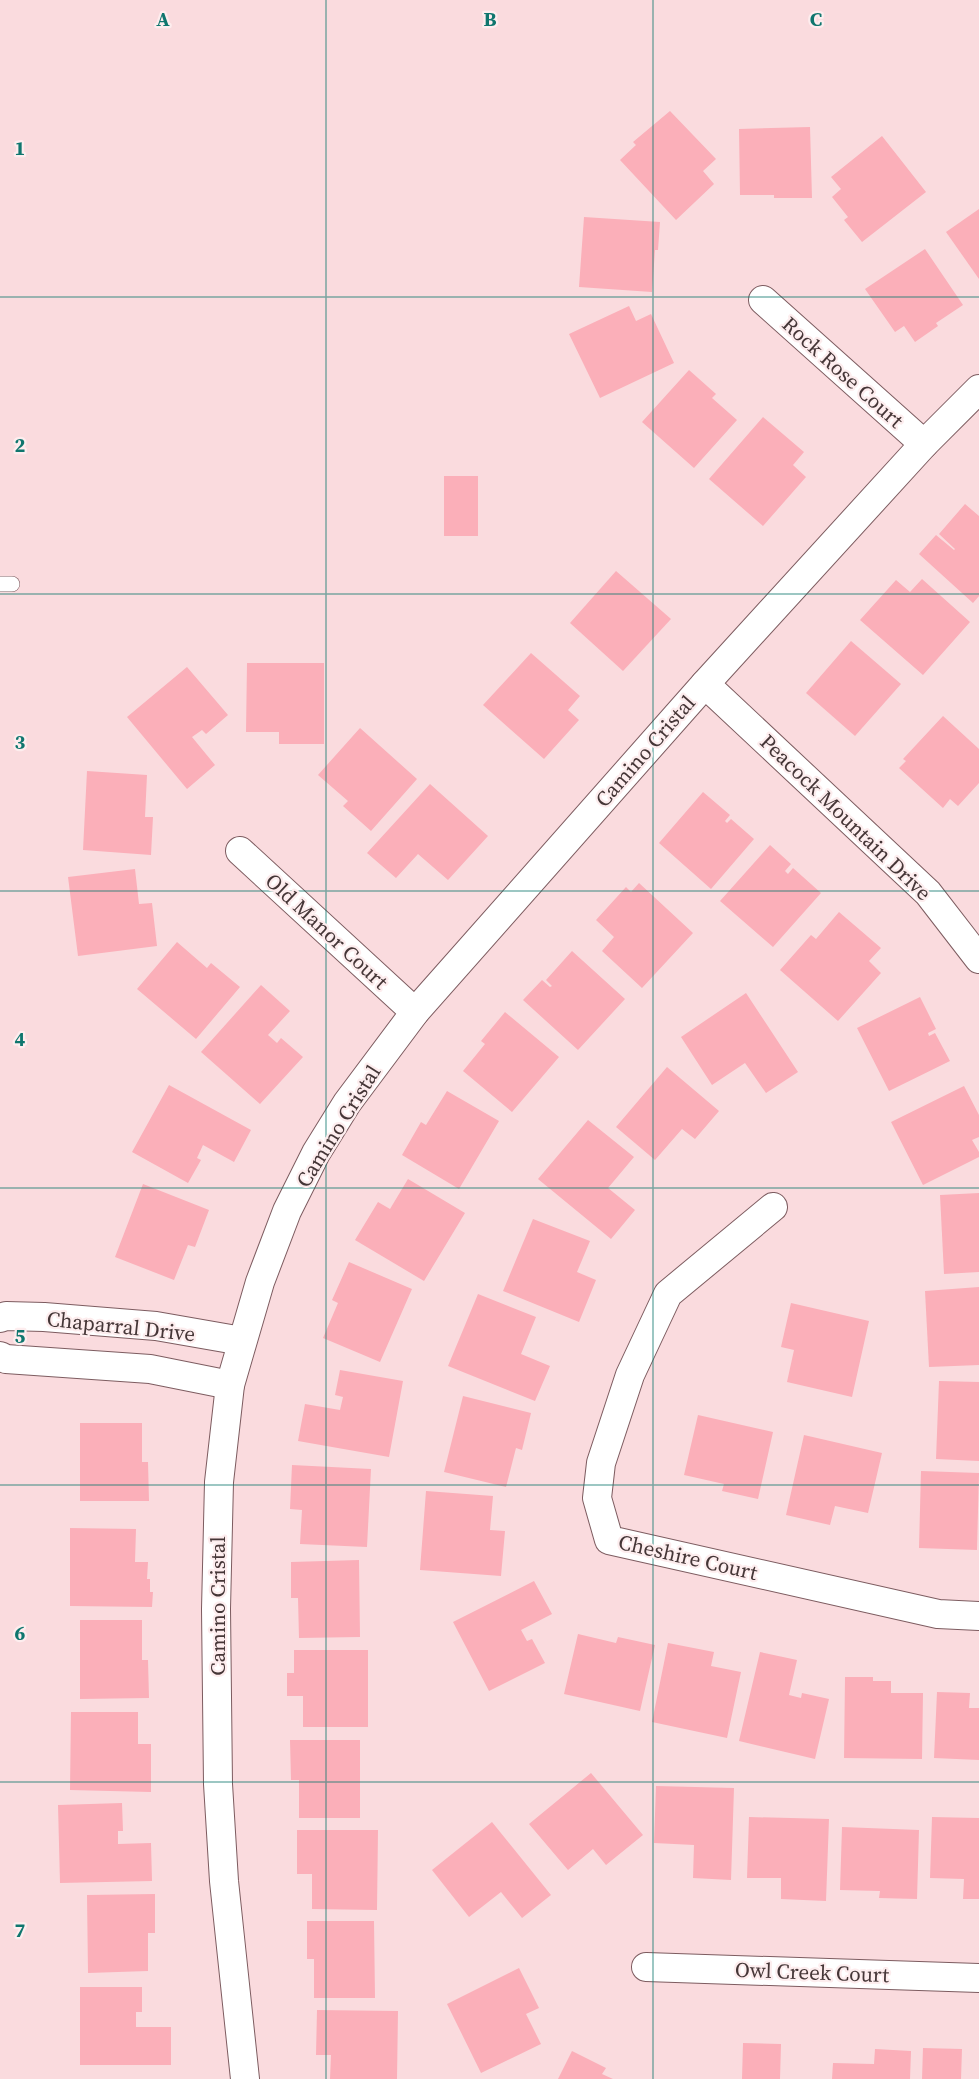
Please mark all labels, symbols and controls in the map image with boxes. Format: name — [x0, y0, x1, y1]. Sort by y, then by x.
text: A — [156, 5, 170, 33]
text: B — [483, 5, 497, 33]
text: C — [810, 5, 822, 33]
text: 1 — [15, 134, 25, 162]
street label: Rock Rose Court — [776, 310, 910, 434]
text: 2 — [15, 431, 26, 459]
street label: Camino Cristal — [588, 689, 702, 813]
street label: Peacock Mountain Drive — [754, 727, 938, 907]
text: 3 — [15, 728, 26, 756]
street label: Old Manor Court — [259, 867, 395, 996]
text: 4 — [15, 1025, 26, 1053]
street label: Camino Cristal — [289, 1059, 387, 1193]
street label: Chaparral Drive — [45, 1304, 197, 1348]
text: 5 — [15, 1322, 26, 1350]
street label: Cheshire Court — [616, 1527, 760, 1587]
street label: Camino Cristal — [203, 1536, 232, 1676]
text: 6 — [15, 1619, 26, 1647]
text: 7 — [15, 1916, 26, 1944]
street label: Owl Creek Court — [735, 1955, 890, 1989]

